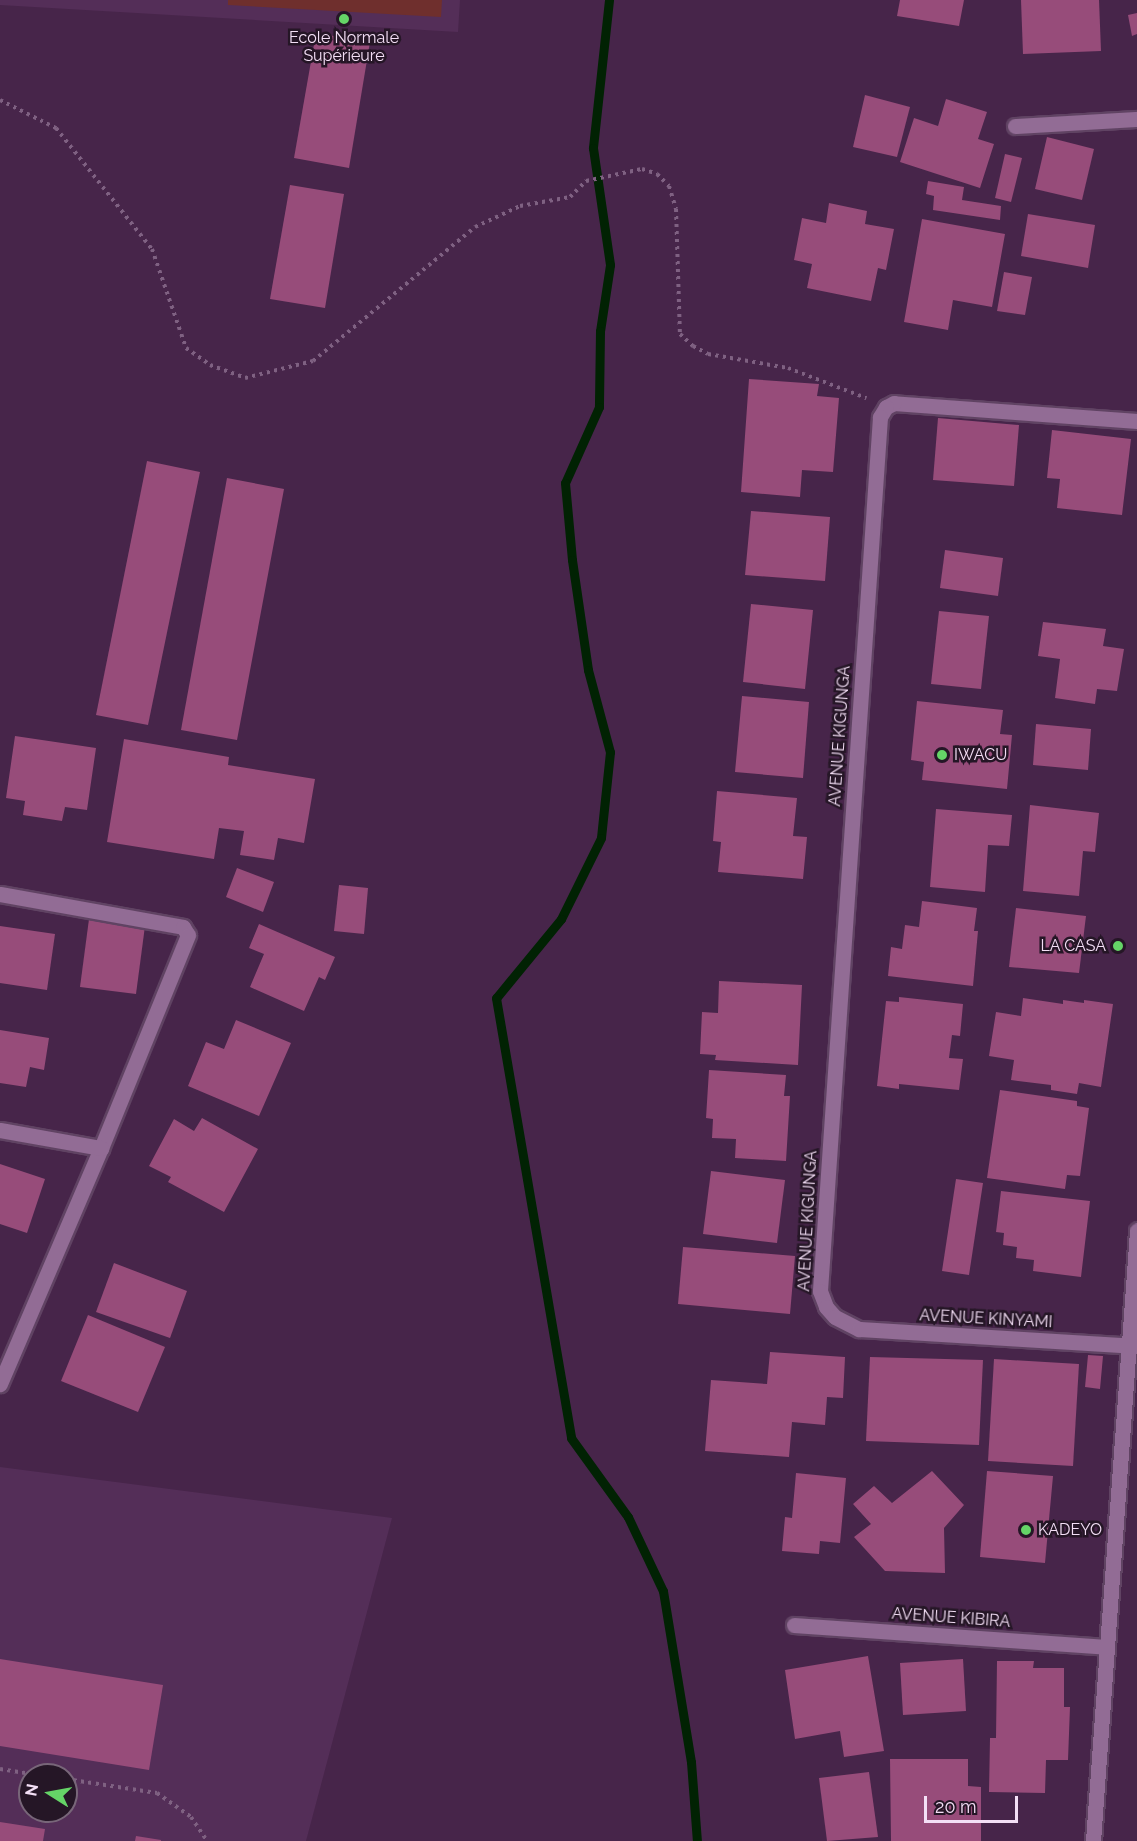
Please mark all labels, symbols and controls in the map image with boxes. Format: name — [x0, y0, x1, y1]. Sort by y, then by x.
marker: Ecole Normale Supérieure — [337, 12, 351, 26]
place label: Ecole Normale Supérieure — [289, 28, 399, 66]
street label: AVENUE KIGUNGA — [826, 665, 854, 807]
place label: IWACU — [954, 745, 1007, 765]
marker: IWACU — [935, 748, 949, 762]
place label: LA CASA — [1040, 936, 1106, 956]
marker: LA CASA — [1111, 939, 1125, 953]
street label: AVENUE KIGUNGA — [795, 1150, 821, 1292]
street label: AVENUE KINYAMI — [919, 1306, 1053, 1332]
place label: KADEYO — [1038, 1520, 1102, 1540]
marker: KADEYO — [1019, 1523, 1033, 1537]
street label: AVENUE KIBIRA — [891, 1604, 1011, 1632]
north arrow — [18, 1763, 78, 1823]
text: N — [21, 1782, 42, 1798]
scale bar — [927, 1784, 1022, 1822]
text: 20 m — [935, 1796, 977, 1817]

